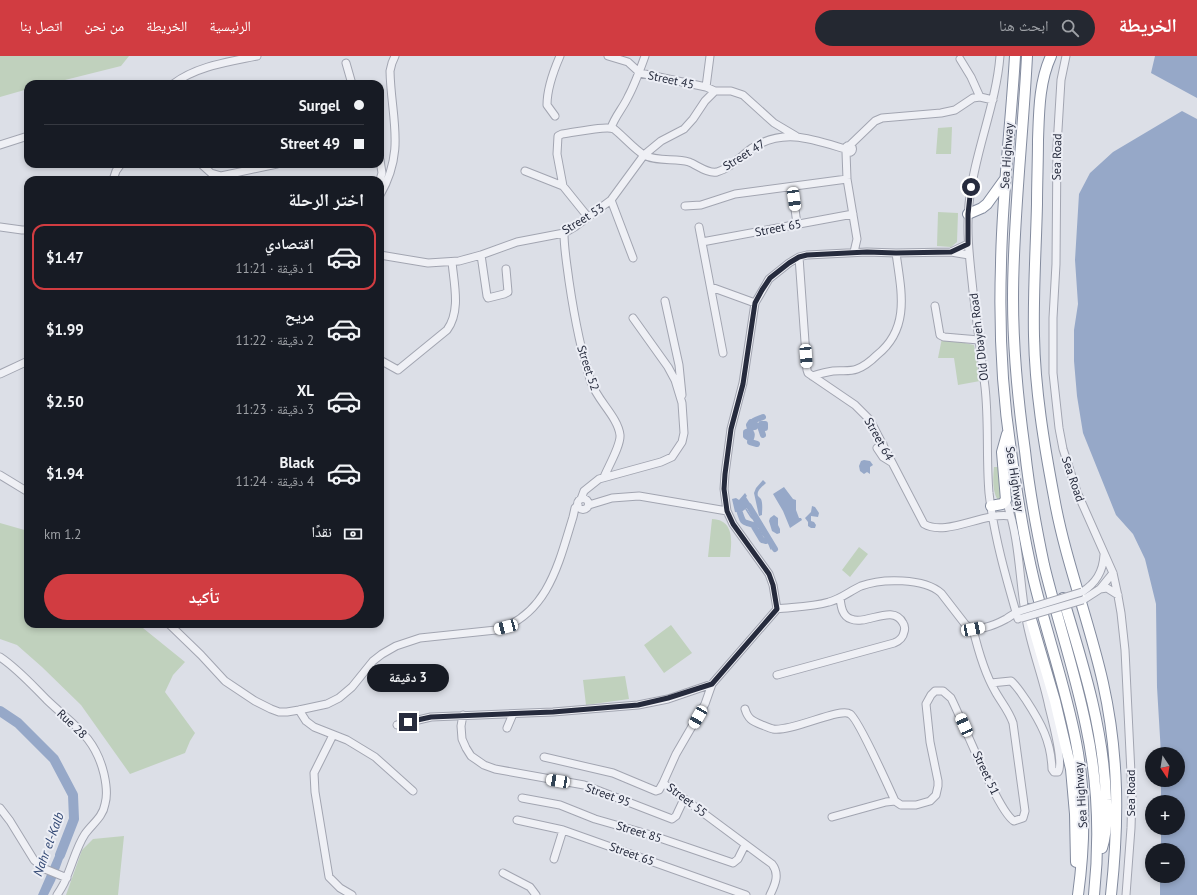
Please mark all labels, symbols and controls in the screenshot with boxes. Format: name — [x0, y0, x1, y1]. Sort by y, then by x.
search box — [815, 10, 1095, 46]
text: الخريطة — [1119, 13, 1177, 37]
text: ابحث هنا — [999, 16, 1049, 35]
text: اتصل بنا — [20, 17, 63, 35]
text: من نحن — [85, 17, 124, 35]
text: الخريطة — [146, 17, 187, 35]
text: الرئيسية — [209, 17, 251, 35]
icon: search — [1059, 17, 1081, 39]
street label: Street 45 — [647, 67, 696, 92]
text: Surgel — [299, 96, 340, 115]
street label: Sea Highway — [997, 122, 1016, 190]
street label: Sea Road — [1049, 133, 1064, 181]
text: Street 49 — [280, 134, 340, 153]
street label: Street 47 — [720, 136, 768, 173]
route start — [962, 178, 980, 196]
car — [786, 186, 802, 212]
text: اختر الرحلة — [288, 188, 364, 211]
street label: Street 53 — [559, 200, 607, 237]
street label: Street 65 — [753, 216, 802, 239]
text: اقتصادي — [265, 234, 314, 253]
icon: car — [326, 239, 362, 275]
text: $1.47 — [46, 248, 84, 267]
text: 1 دقيقة · 11:21 — [235, 260, 314, 277]
street label: Old Dbayeh Road — [966, 292, 991, 382]
text: مريح — [285, 306, 314, 325]
icon: car — [326, 311, 362, 347]
text: $1.99 — [46, 320, 84, 339]
text: 2 دقيقة · 11:22 — [235, 332, 314, 349]
street label: Street 52 — [574, 343, 603, 392]
car — [799, 344, 813, 368]
text: XL — [297, 381, 314, 400]
icon: car — [326, 383, 362, 419]
text: $2.50 — [46, 392, 84, 411]
text: 3 دقيقة · 11:23 — [235, 401, 314, 418]
street label: Street 64 — [861, 415, 898, 463]
street label: Sea Highway — [1003, 445, 1028, 513]
text: Black — [279, 453, 314, 472]
street label: Sea Road — [1059, 454, 1088, 504]
icon: car — [326, 455, 362, 491]
text: $1.94 — [46, 464, 84, 483]
text: 4 دقيقة · 11:24 — [235, 473, 314, 490]
text: نقدًا — [311, 522, 332, 541]
icon: cash — [342, 523, 364, 545]
text: 1.2 km — [44, 526, 81, 543]
button: تأكيد — [44, 574, 364, 620]
car — [493, 618, 519, 636]
car — [960, 621, 986, 637]
callout: 3 دقيقة — [367, 664, 449, 692]
text: 3 دقيقة — [389, 669, 427, 686]
car — [687, 704, 709, 730]
street label: Rue 28 — [54, 706, 90, 741]
car — [954, 712, 974, 738]
route end — [399, 713, 417, 731]
north arrow — [1145, 747, 1185, 787]
map controls — [1145, 747, 1185, 883]
street label: Street 51 — [970, 748, 1003, 797]
street label: Sea Highway — [1071, 761, 1090, 829]
street label: Sea Road — [1123, 769, 1138, 817]
car — [545, 773, 571, 789]
street label: Street 95 — [584, 779, 633, 810]
street label: Street 55 — [664, 779, 711, 820]
button: + — [1145, 795, 1185, 835]
water label: Nahr el-Kalb — [29, 810, 68, 879]
street label: Street 85 — [615, 817, 664, 846]
street label: Street 65 — [608, 838, 657, 869]
button: − — [1145, 843, 1185, 883]

